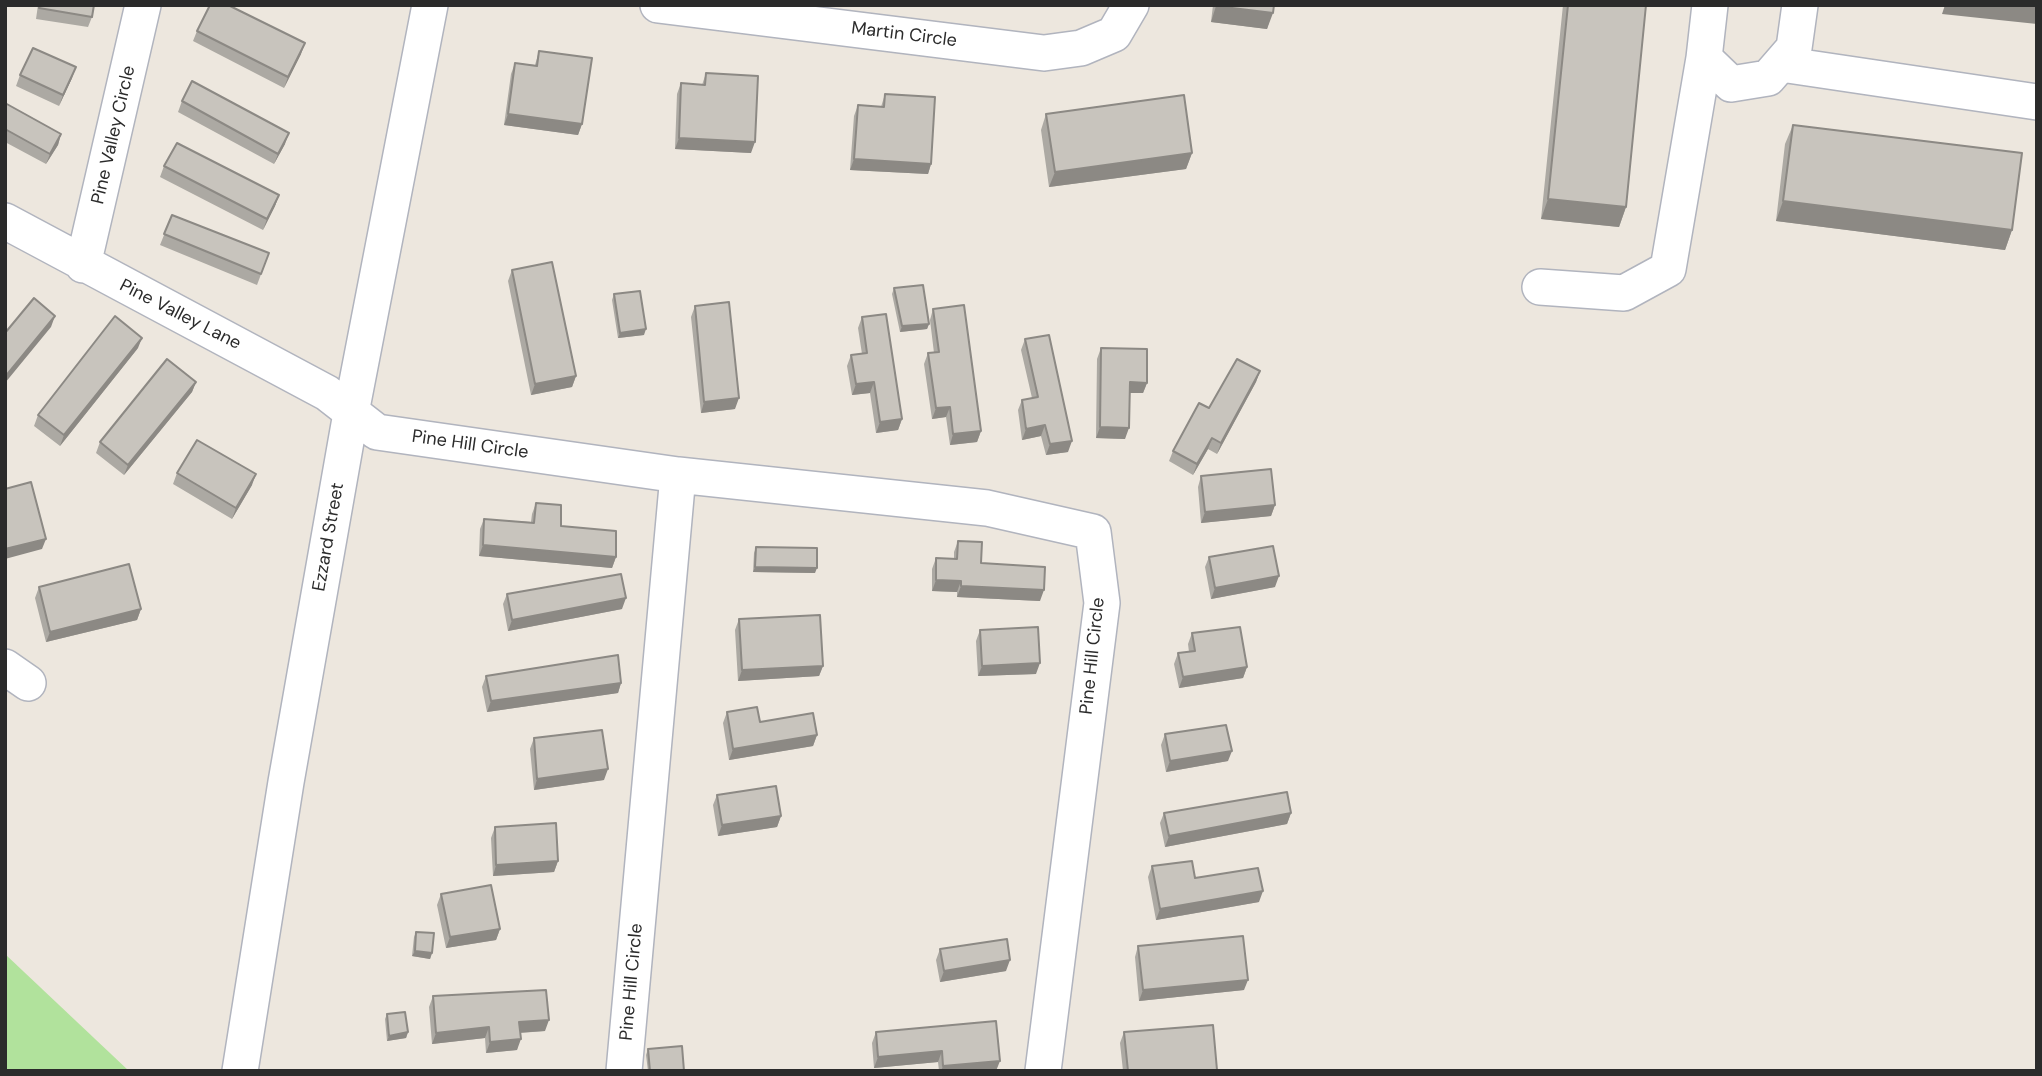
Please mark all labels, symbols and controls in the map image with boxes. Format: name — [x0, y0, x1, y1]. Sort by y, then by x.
street label: Martin Circle — [850, 18, 958, 52]
street label: Pine Valley Circle — [88, 64, 140, 206]
street label: Pine Valley Lane — [116, 275, 244, 355]
street label: Pine Hill Circle — [410, 426, 530, 464]
street label: Ezzard Street — [309, 481, 349, 593]
street label: Pine Hill Circle — [1076, 596, 1110, 716]
street label: Pine Hill Circle — [616, 922, 648, 1042]

